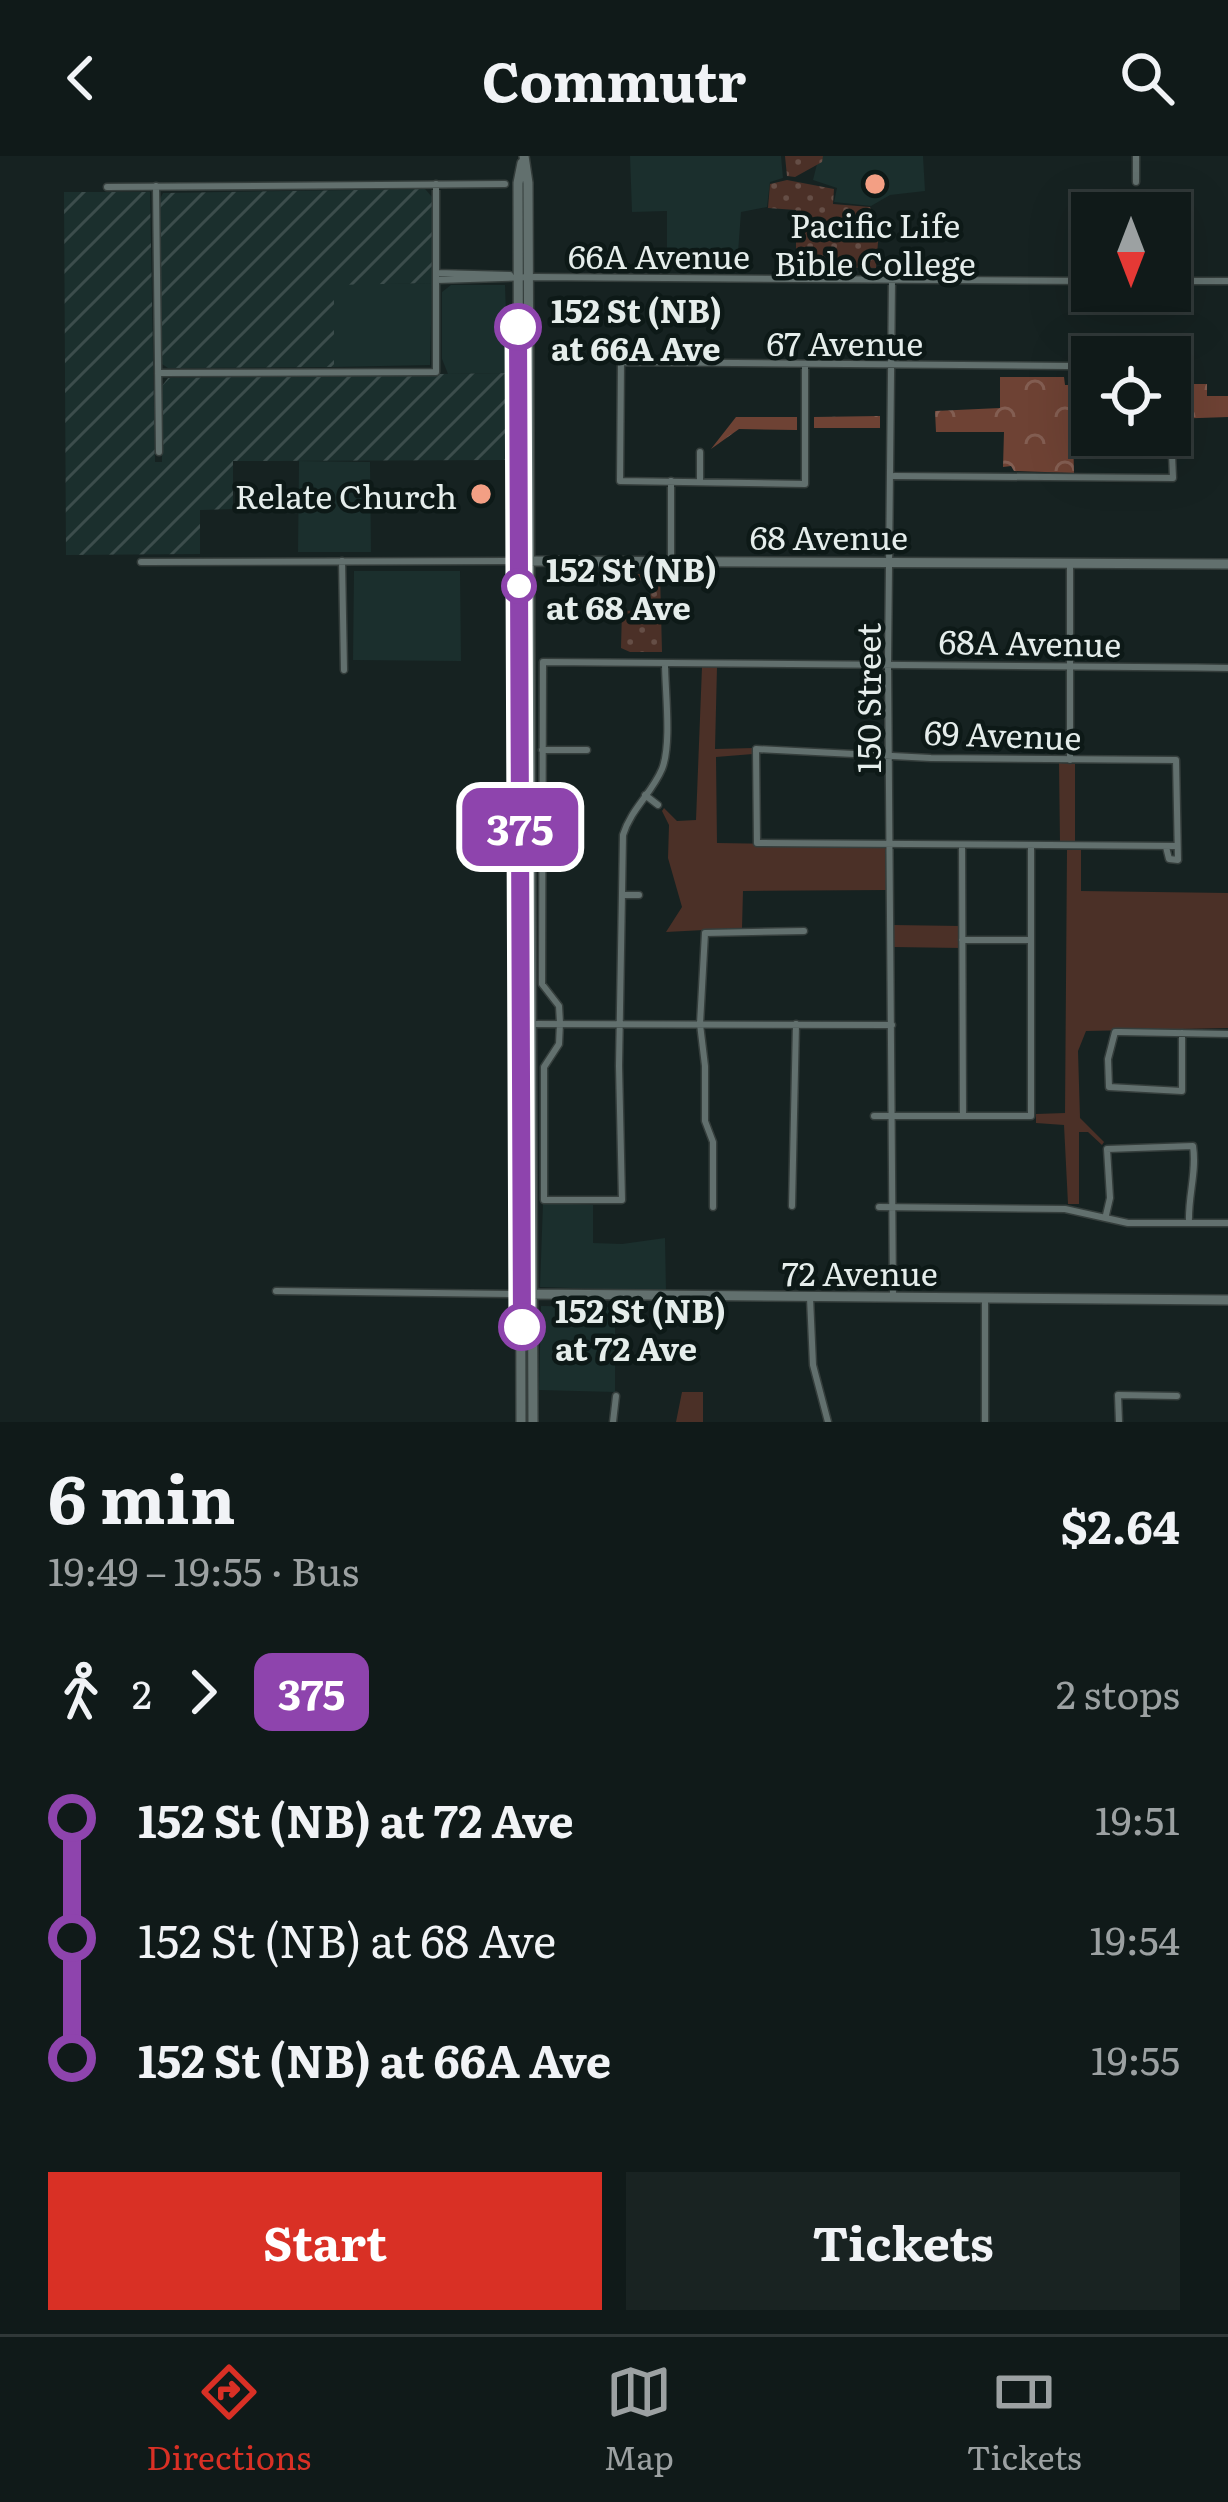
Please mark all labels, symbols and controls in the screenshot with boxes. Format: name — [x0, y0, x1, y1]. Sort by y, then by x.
text: Commutr — [482, 38, 746, 119]
icon: back — [48, 45, 114, 111]
icon: search — [1114, 45, 1180, 111]
marker: Pacific Life Bible College — [862, 171, 888, 197]
north arrow — [1071, 192, 1191, 312]
map controls — [1071, 192, 1191, 456]
place label: Pacific Life Bible College — [774, 199, 976, 286]
street label: 66A Avenue — [568, 230, 750, 279]
place label: 152 St (NB) at 66A Ave — [551, 284, 722, 371]
marker: 152 St (NB) at 66A Ave — [496, 305, 540, 349]
street label: 67 Avenue — [767, 317, 923, 366]
button: locate — [1071, 336, 1191, 456]
place label: Relate Church — [235, 470, 457, 519]
marker: Relate Church — [468, 481, 494, 507]
street label: 68 Avenue — [750, 511, 908, 560]
place label: 152 St (NB) at 68 Ave — [546, 543, 717, 630]
marker: 152 St (NB) at 68 Ave — [503, 570, 535, 602]
street label: 68A Avenue — [938, 615, 1122, 667]
street label: 150 Street — [842, 622, 891, 773]
street label: 69 Avenue — [923, 706, 1083, 760]
line badge: 375 — [451, 788, 589, 866]
text: 375 — [486, 796, 554, 858]
street label: 72 Avenue — [782, 1247, 938, 1296]
place label: 152 St (NB) at 72 Ave — [555, 1284, 726, 1371]
marker: 152 St (NB) at 72 Ave — [500, 1305, 544, 1349]
text: 6 min — [48, 1446, 236, 1544]
text: $2.64 — [1061, 1491, 1180, 1558]
text: 19:49 – 19:55 · Bus — [48, 1540, 359, 1598]
icon: walk — [48, 1659, 114, 1725]
icon: forward — [170, 1659, 236, 1725]
text: 375 — [278, 1661, 345, 1723]
text: 2 — [132, 1663, 152, 1721]
text: 2 stops — [1056, 1663, 1180, 1721]
text: 152 St (NB) at 72 Ave — [138, 1785, 574, 1852]
text: 19:51 — [1095, 1789, 1180, 1847]
text: 152 St (NB) at 68 Ave — [138, 1905, 556, 1972]
text: 19:54 — [1089, 1909, 1180, 1967]
text: 152 St (NB) at 66A Ave — [138, 2025, 611, 2092]
text: 19:55 — [1091, 2029, 1180, 2087]
button: Start — [48, 2172, 602, 2310]
button: Tickets — [626, 2172, 1180, 2310]
tab: Directions — [146, 2359, 311, 2480]
tab: Map — [604, 2359, 674, 2480]
tab: Tickets — [967, 2359, 1082, 2480]

